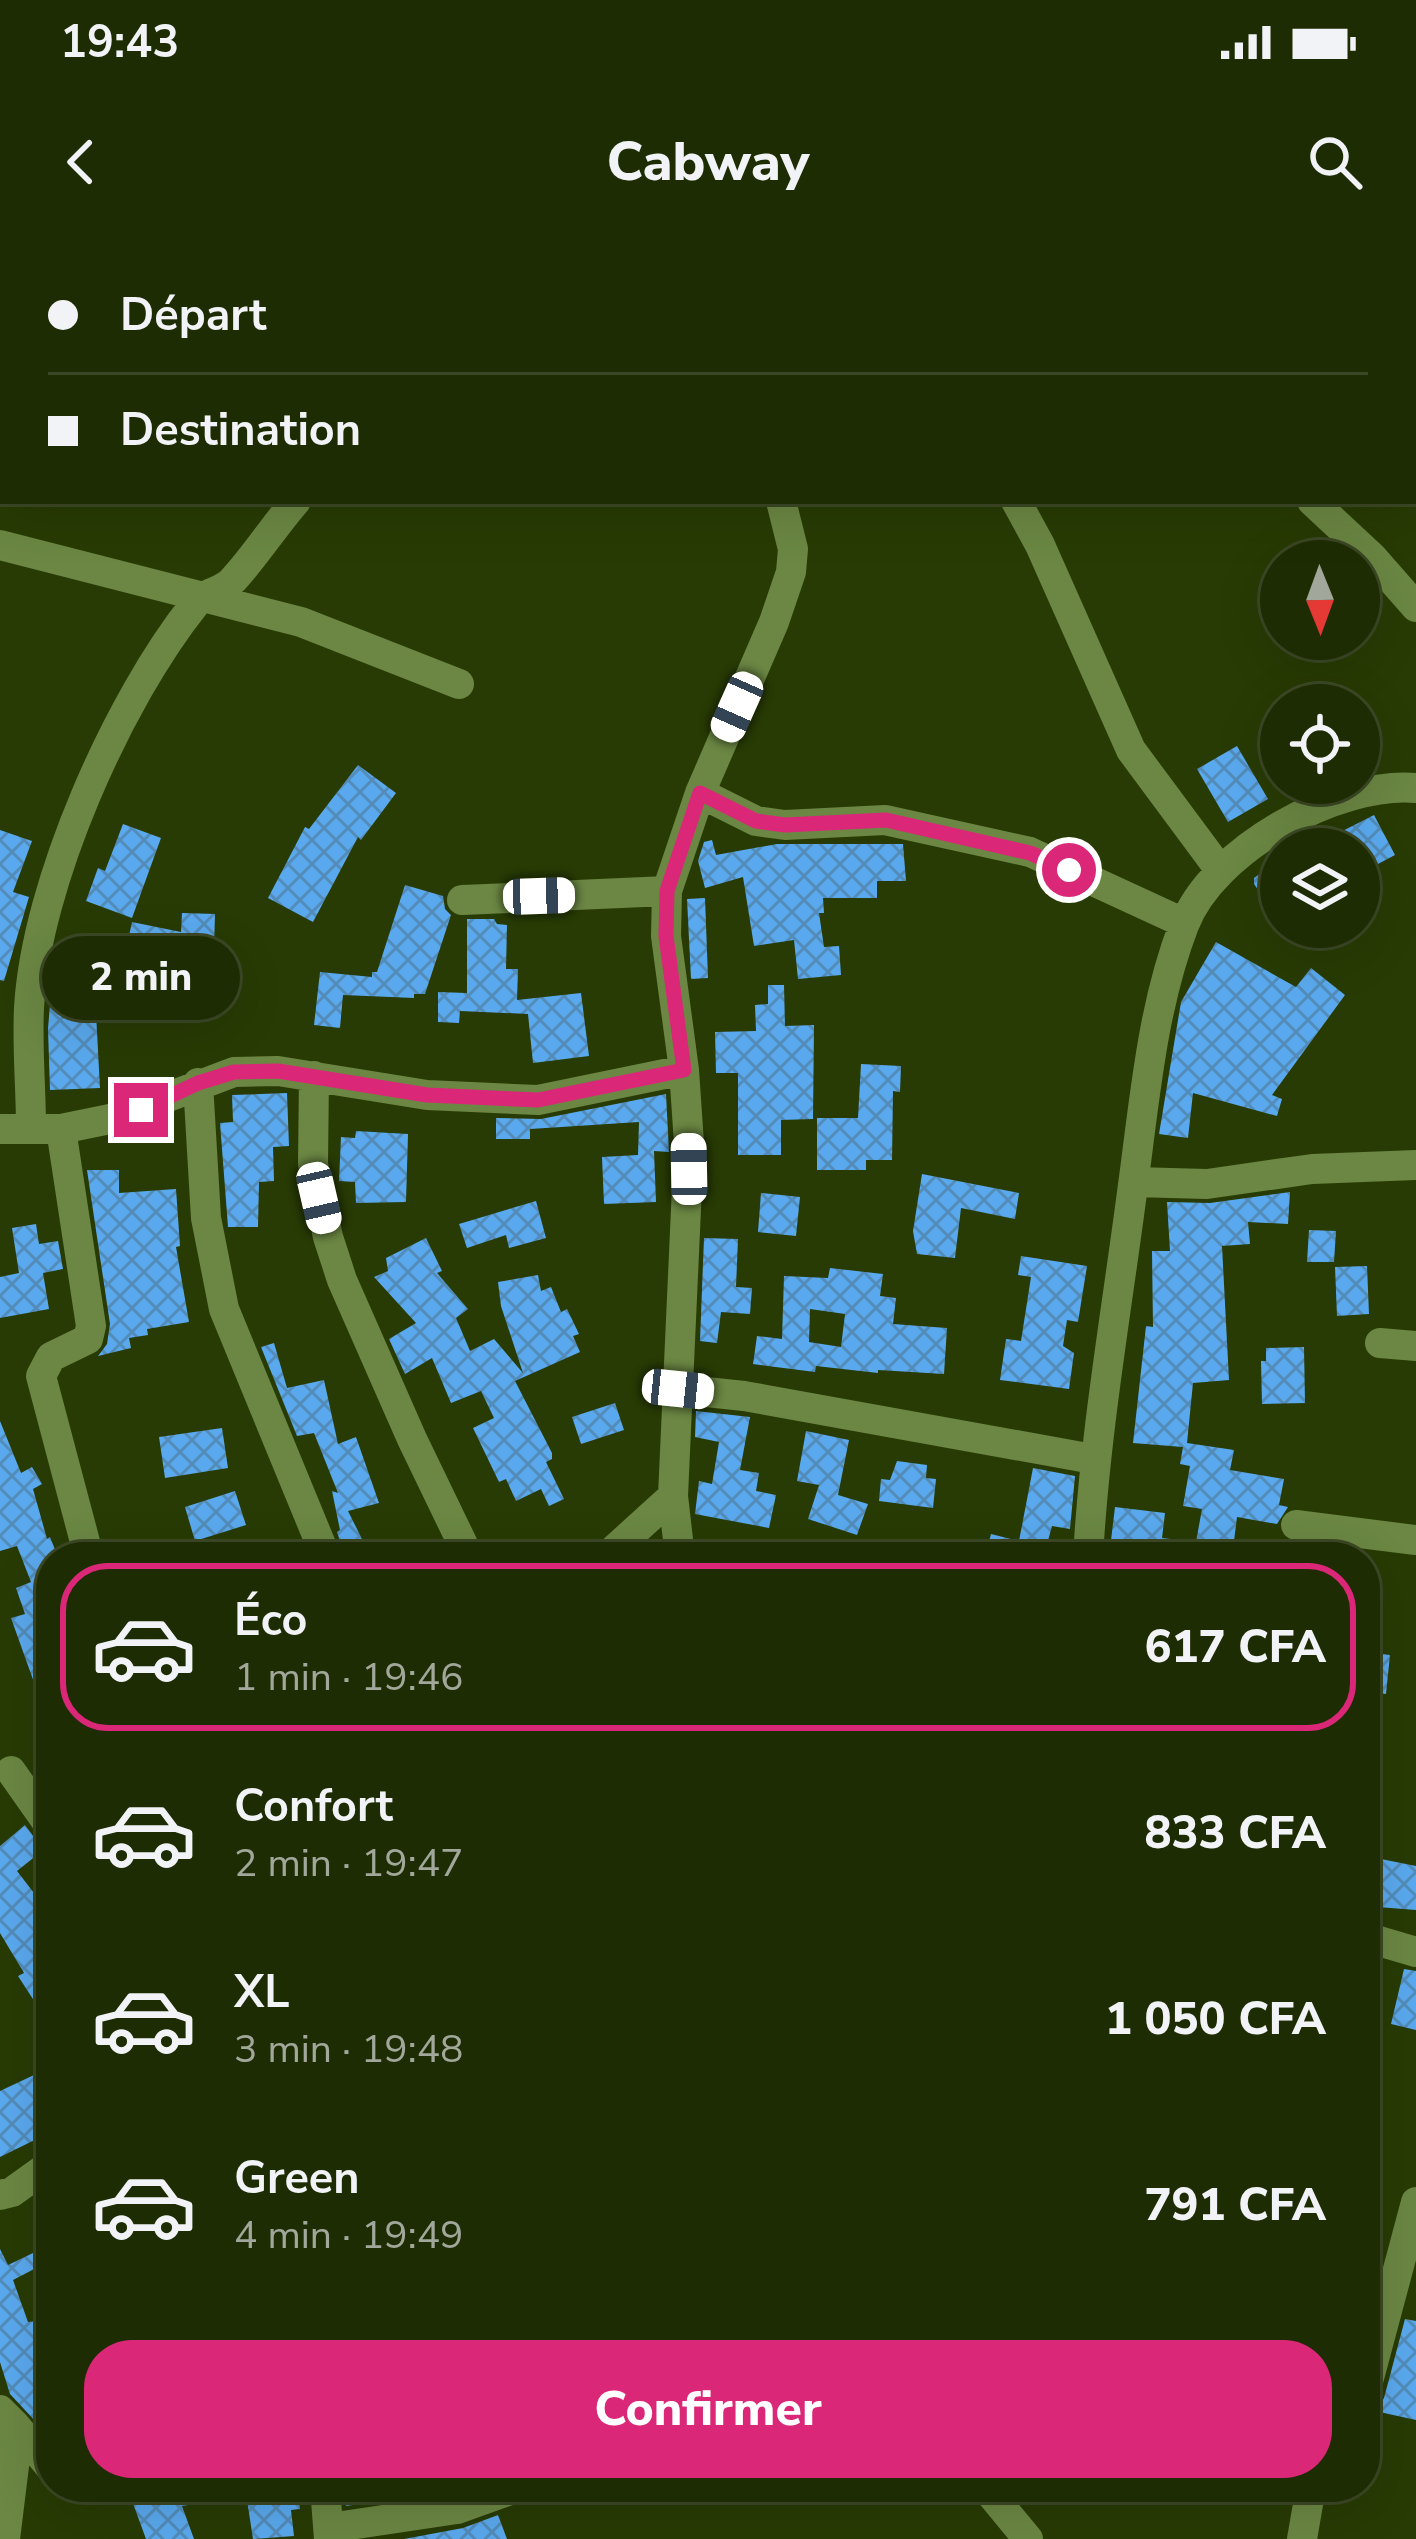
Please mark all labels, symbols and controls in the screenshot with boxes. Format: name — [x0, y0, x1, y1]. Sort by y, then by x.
text: 19:43 — [60, 12, 179, 73]
text: Cabway — [607, 125, 809, 199]
icon: back — [48, 129, 114, 195]
icon: search — [1302, 129, 1368, 195]
text: Départ — [120, 285, 266, 346]
text: Destination — [120, 400, 361, 461]
north arrow — [1260, 540, 1380, 660]
map controls — [1260, 540, 1380, 948]
car — [706, 667, 768, 747]
button: locate — [1260, 684, 1380, 804]
button: layers — [1260, 828, 1380, 948]
route start — [1042, 843, 1096, 897]
car — [502, 877, 576, 915]
callout: 2 min — [42, 936, 240, 1020]
text: 2 min — [90, 951, 192, 1004]
route end — [114, 1083, 168, 1137]
car — [670, 1133, 708, 1205]
car — [293, 1159, 345, 1237]
car — [640, 1367, 716, 1411]
text: Éco — [234, 1590, 307, 1651]
icon: car — [90, 1593, 198, 1701]
text: 617 CFA — [1145, 1617, 1326, 1678]
text: 1 min · 19:46 — [234, 1651, 463, 1704]
text: Confort — [234, 1776, 393, 1837]
icon: car — [90, 1779, 198, 1887]
text: 833 CFA — [1145, 1803, 1326, 1864]
text: 2 min · 19:47 — [234, 1837, 463, 1890]
text: XL — [234, 1962, 290, 2023]
icon: car — [90, 1965, 198, 2073]
text: 1 050 CFA — [1105, 1989, 1326, 2050]
text: 3 min · 19:48 — [234, 2023, 463, 2076]
text: Green — [234, 2148, 360, 2209]
icon: car — [90, 2151, 198, 2259]
text: 791 CFA — [1145, 2175, 1326, 2236]
text: 4 min · 19:49 — [234, 2209, 463, 2262]
button: Confirmer — [84, 2340, 1332, 2478]

